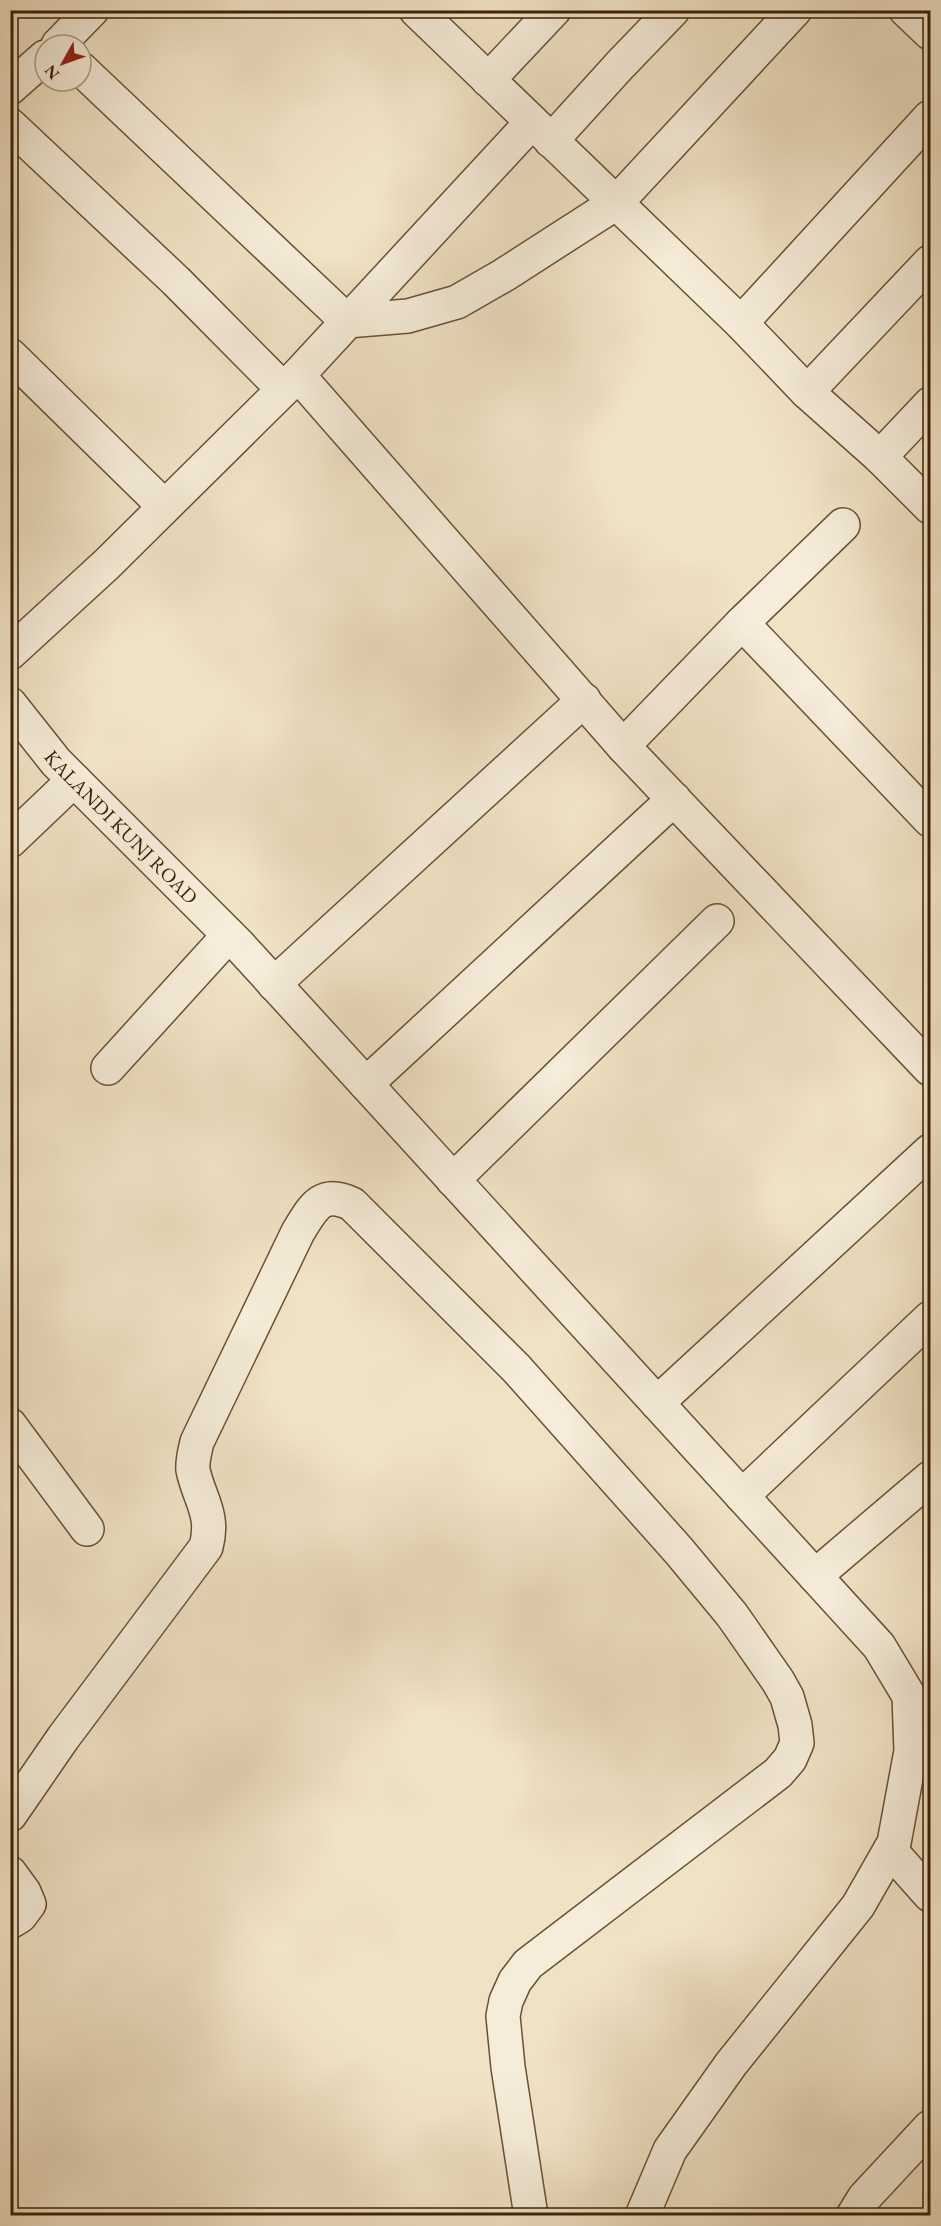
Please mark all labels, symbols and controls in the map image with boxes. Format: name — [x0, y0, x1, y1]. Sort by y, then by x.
north arrow — [33, 33, 93, 93]
text: N — [40, 61, 64, 84]
street label: KALANDI KUNJ ROAD — [38, 745, 204, 910]

